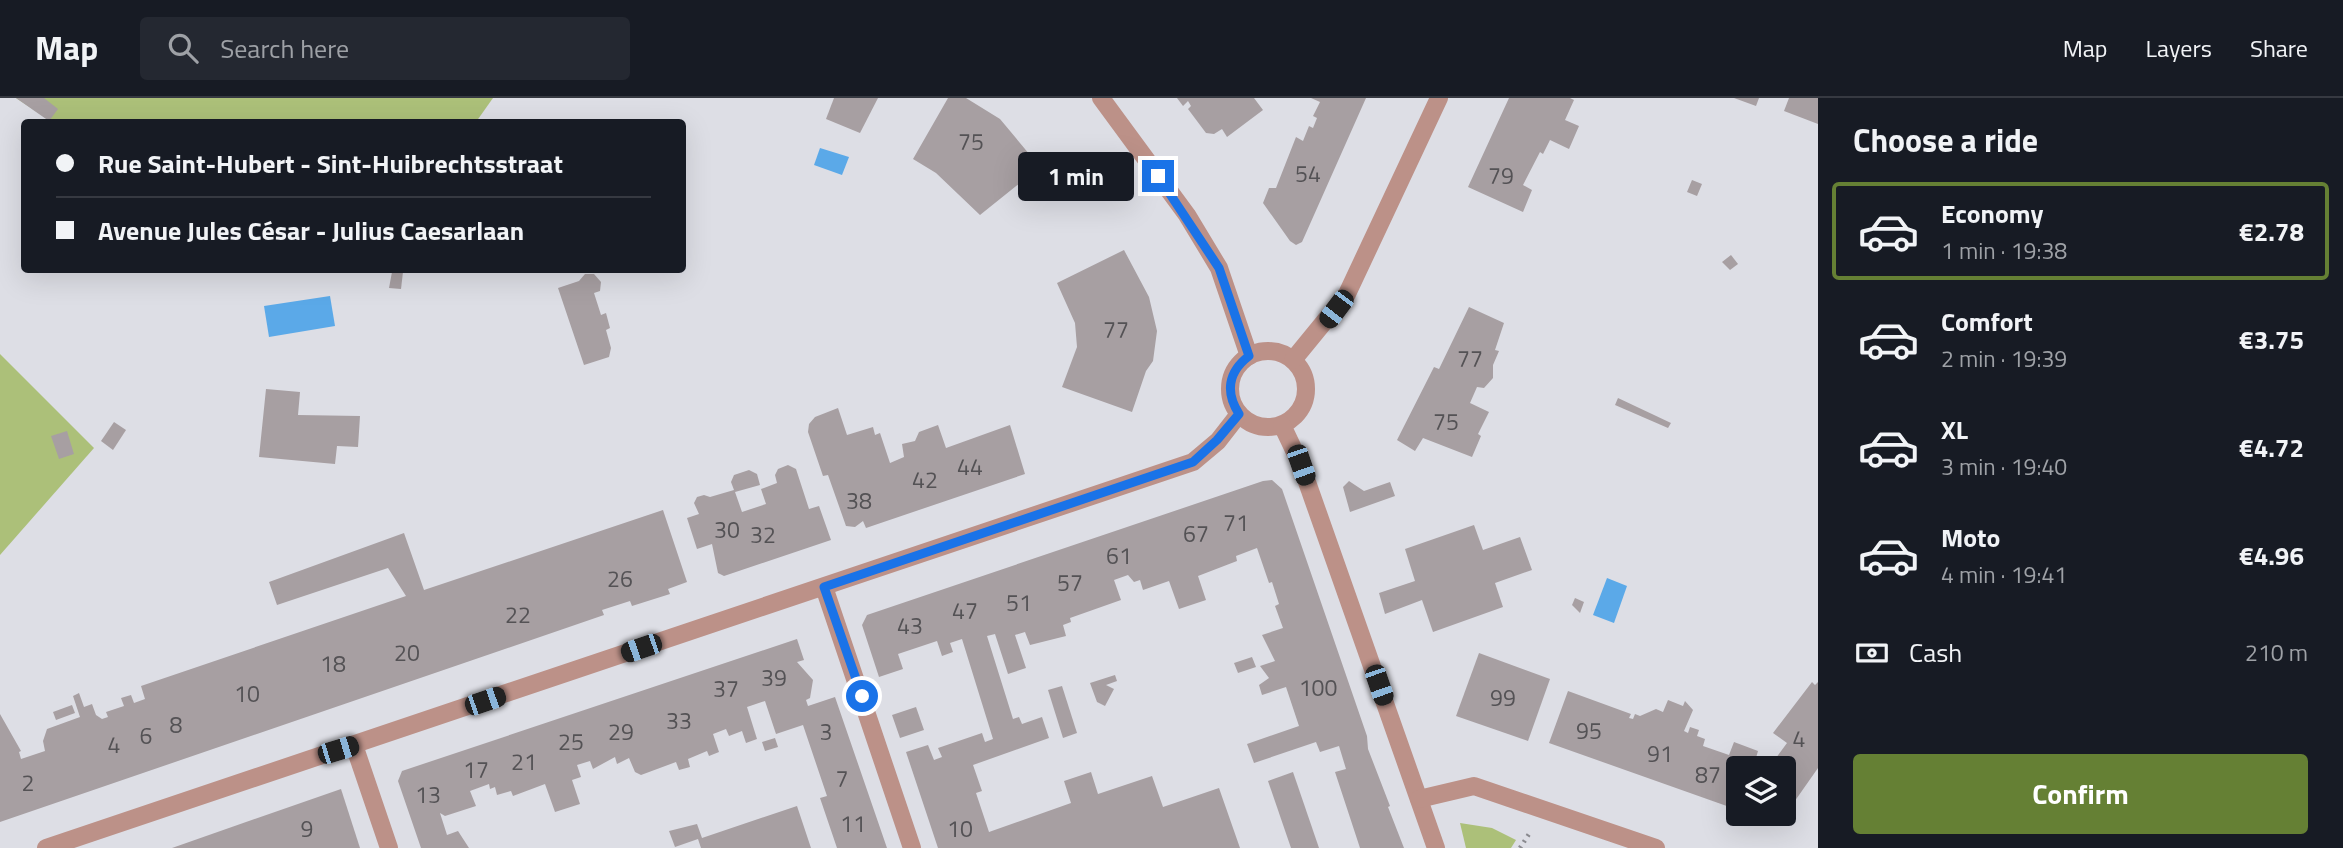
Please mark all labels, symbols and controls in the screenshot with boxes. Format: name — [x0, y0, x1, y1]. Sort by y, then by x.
search box — [140, 17, 630, 80]
text: Map — [35, 23, 98, 73]
icon: search — [164, 29, 202, 67]
text: Search here — [220, 29, 349, 68]
text: Map — [2063, 30, 2108, 66]
text: Layers — [2146, 30, 2212, 66]
text: Share — [2250, 30, 2308, 66]
text: Choose a ride — [1853, 116, 2038, 164]
house number: 75 — [958, 124, 984, 159]
text: Rue Saint-Hubert - Sint-Huibrechtsstraat — [98, 144, 563, 183]
callout: 1 min — [1018, 152, 1134, 200]
house number: 54 — [1295, 156, 1321, 191]
house number: 79 — [1488, 158, 1514, 193]
text: 1 min — [1048, 159, 1104, 194]
route end — [1142, 160, 1174, 192]
text: Economy — [1941, 194, 2043, 233]
icon: car — [1857, 200, 1920, 263]
text: Avenue Jules César - Julius Caesarlaan — [98, 211, 524, 250]
text: €2.78 — [2239, 212, 2304, 251]
text: 1 min · 19:38 — [1941, 233, 2067, 268]
car — [1315, 286, 1358, 332]
text: Comfort — [1941, 302, 2033, 341]
icon: car — [1857, 308, 1920, 371]
house number: 77 — [1103, 312, 1129, 347]
text: €3.75 — [2239, 320, 2304, 359]
house number: 77 — [1457, 341, 1483, 376]
text: 2 min · 19:39 — [1941, 341, 2067, 376]
house number: 75 — [1433, 404, 1459, 439]
text: XL — [1941, 410, 1968, 449]
icon: car — [1857, 416, 1920, 479]
text: €4.72 — [2239, 428, 2304, 467]
car — [1285, 442, 1318, 488]
house number: 44 — [957, 449, 983, 484]
text: 3 min · 19:40 — [1941, 449, 2067, 484]
house number: 42 — [912, 462, 938, 497]
house number: 38 — [846, 483, 872, 518]
house number: 71 — [1223, 505, 1249, 540]
house number: 30 — [714, 512, 740, 547]
house number: 67 — [1183, 516, 1209, 551]
house number: 32 — [750, 517, 776, 552]
text: Moto — [1941, 518, 2000, 557]
icon: car — [1857, 524, 1920, 587]
text: €4.96 — [2239, 536, 2304, 575]
house number: 61 — [1106, 538, 1132, 573]
text: 4 min · 19:41 — [1941, 557, 2067, 592]
house number: 26 — [607, 561, 633, 596]
house number: 57 — [1057, 565, 1083, 600]
house number: 51 — [1006, 585, 1032, 620]
house number: 47 — [952, 593, 978, 628]
house number: 22 — [505, 597, 531, 632]
house number: 43 — [897, 608, 923, 643]
car — [618, 631, 665, 665]
text: Cash — [1909, 633, 1962, 672]
icon: cash — [1853, 634, 1891, 672]
house number: 20 — [394, 635, 420, 670]
text: 210 m — [2245, 635, 2308, 670]
house number: 18 — [320, 646, 346, 681]
house number: 39 — [761, 660, 787, 695]
car — [1363, 662, 1396, 708]
house number: 100 — [1299, 670, 1337, 705]
house number: 37 — [713, 671, 739, 706]
house number: 10 — [234, 676, 260, 711]
route start — [846, 680, 878, 712]
house number: 99 — [1490, 680, 1516, 715]
car — [462, 684, 509, 718]
house number: 33 — [666, 703, 692, 738]
house number: 8 — [170, 707, 183, 742]
house number: 95 — [1576, 713, 1602, 748]
house number: 29 — [608, 714, 634, 749]
house number: 3 — [820, 714, 832, 749]
house number: 6 — [140, 718, 152, 753]
house number: 4 — [1793, 721, 1805, 756]
house number: 25 — [558, 724, 584, 759]
house number: 4 — [108, 727, 120, 762]
car — [315, 734, 362, 766]
house number: 91 — [1647, 736, 1673, 771]
house number: 21 — [511, 744, 537, 779]
house number: 17 — [463, 752, 489, 787]
button: Confirm — [1853, 754, 2308, 834]
map controls — [1726, 756, 1796, 826]
button: layers — [1726, 756, 1796, 826]
house number: 87 — [1695, 757, 1721, 792]
house number: 7 — [836, 761, 848, 796]
house number: 2 — [22, 765, 34, 800]
house number: 13 — [415, 777, 441, 812]
house number: 11 — [840, 806, 866, 841]
house number: 9 — [301, 811, 313, 846]
house number: 10 — [947, 811, 973, 846]

